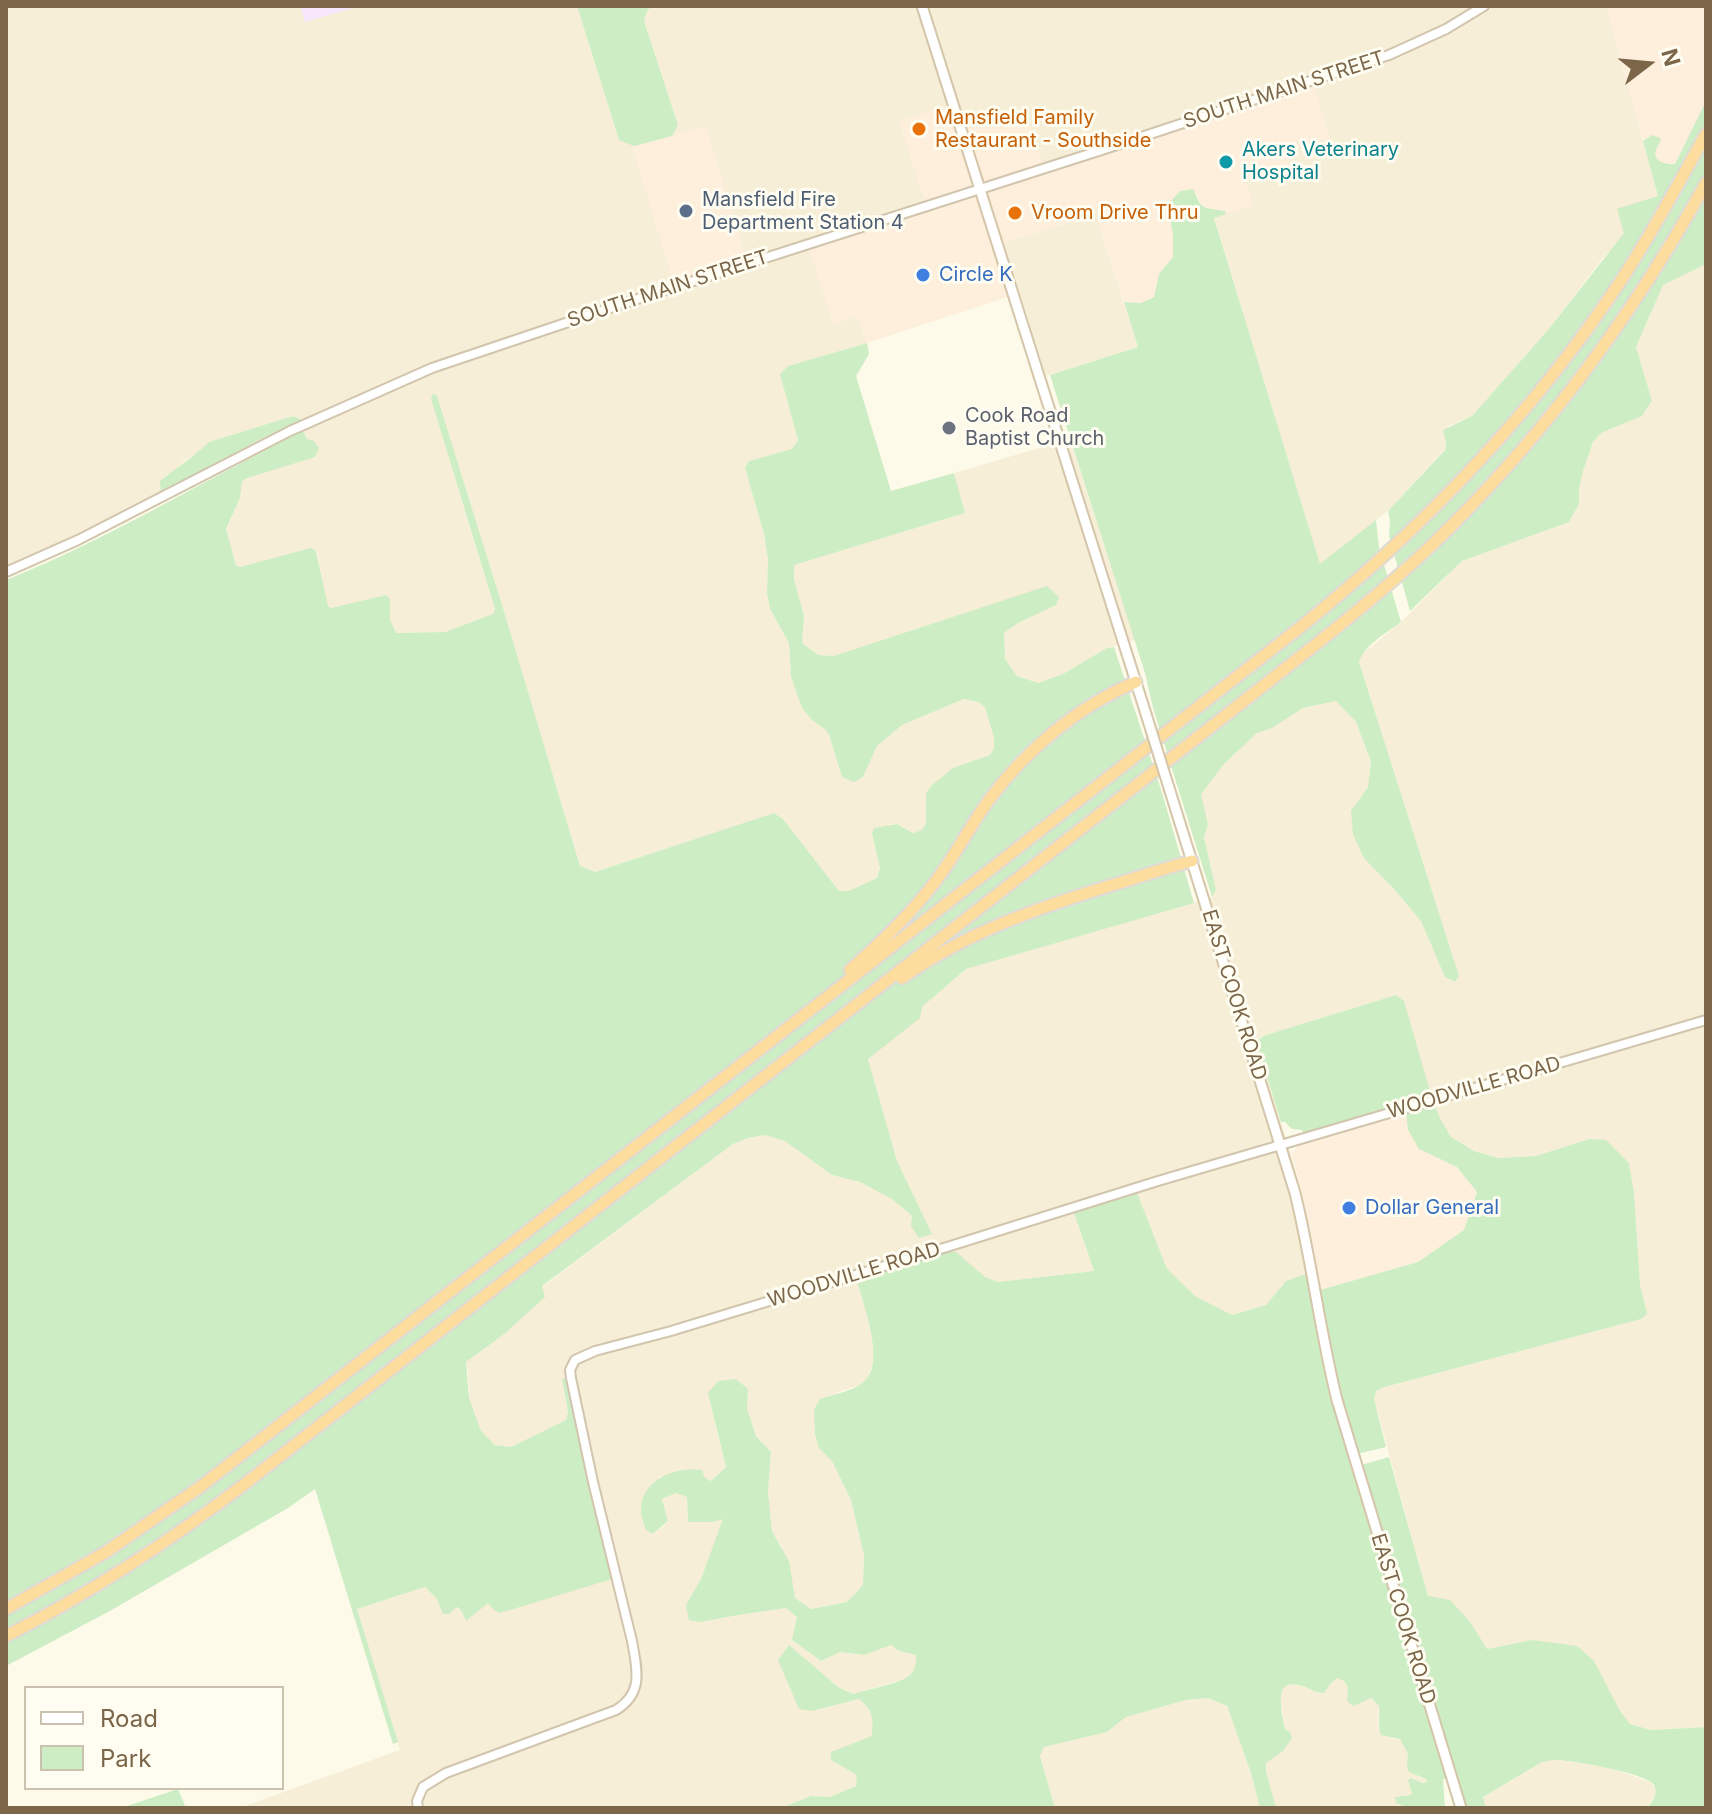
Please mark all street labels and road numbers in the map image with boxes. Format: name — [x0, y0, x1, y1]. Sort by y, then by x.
street label: SOUTH MAIN STREET — [1180, 46, 1388, 134]
street label: SOUTH MAIN STREET — [564, 245, 772, 333]
street label: EAST COOK ROAD — [1197, 907, 1271, 1083]
street label: WOODVILLE ROAD — [1385, 1052, 1563, 1124]
street label: WOODVILLE ROAD — [765, 1237, 943, 1313]
street label: EAST COOK ROAD — [1366, 1531, 1440, 1707]

